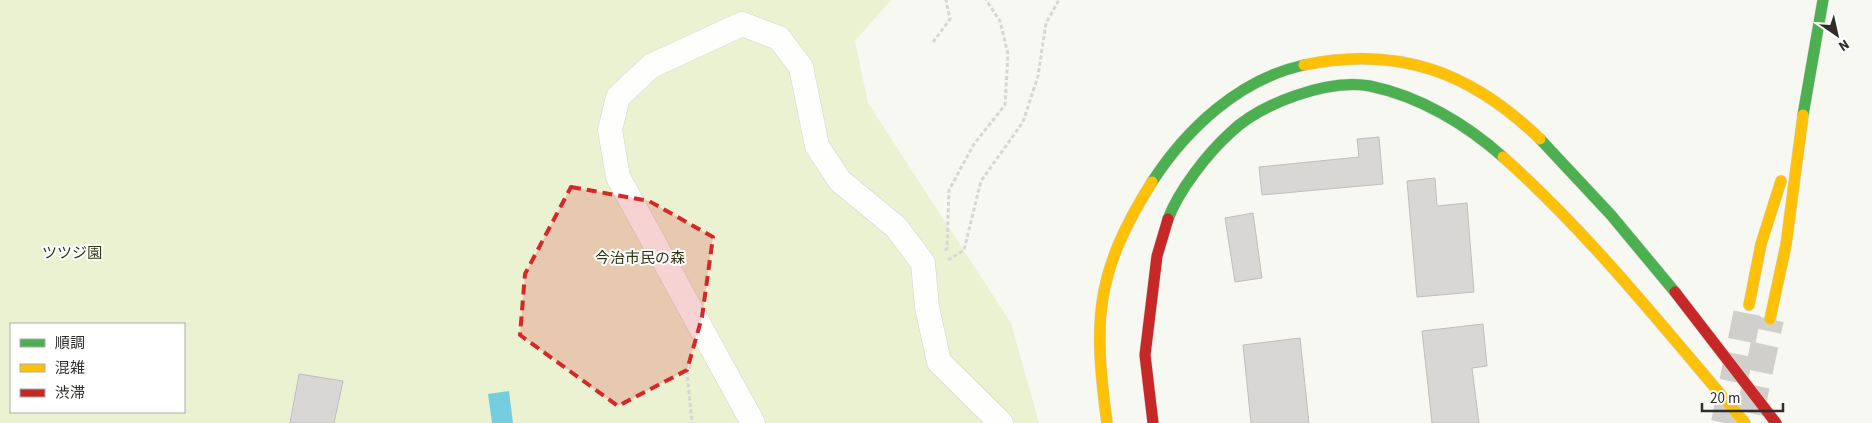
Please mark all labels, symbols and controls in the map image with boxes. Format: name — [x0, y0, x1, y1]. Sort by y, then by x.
north arrow — [1812, 10, 1862, 60]
text: N — [1834, 34, 1853, 56]
park label: ツツジ園 — [42, 243, 102, 264]
park label: 今治市民の森 — [595, 248, 685, 269]
legend — [10, 323, 185, 413]
text: 順調 — [55, 333, 85, 354]
text: 混雑 — [55, 358, 85, 379]
scale bar — [1702, 380, 1783, 412]
text: 渋滞 — [55, 383, 85, 404]
text: 20 m — [1710, 388, 1740, 409]

